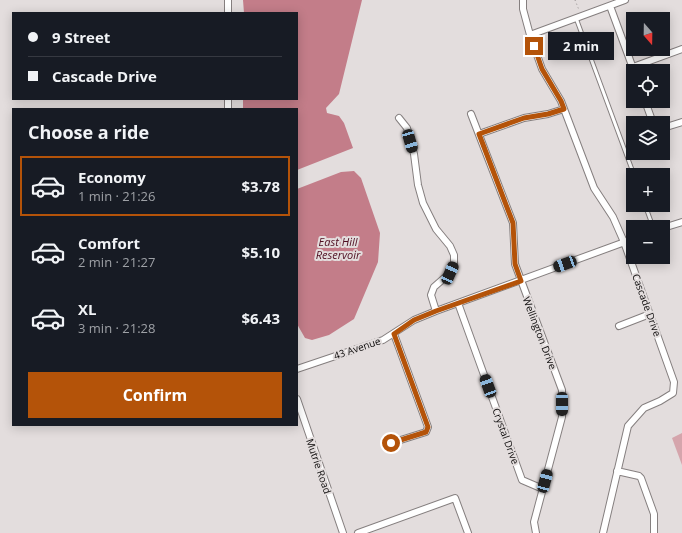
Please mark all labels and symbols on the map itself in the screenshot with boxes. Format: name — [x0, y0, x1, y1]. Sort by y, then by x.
north arrow — [626, 12, 670, 56]
callout: 2 min — [548, 32, 614, 60]
route end — [525, 37, 543, 55]
car — [401, 128, 419, 154]
water label: East Hill Reservoir — [316, 234, 361, 262]
car — [552, 254, 578, 274]
car — [440, 260, 460, 286]
street label: Cascade Drive — [629, 272, 665, 339]
street label: Wellington Drive — [520, 295, 560, 372]
street label: 43 Avenue — [332, 333, 383, 363]
car — [478, 373, 498, 399]
car — [556, 392, 568, 416]
street label: Crystal Drive — [489, 406, 523, 466]
route start — [382, 434, 400, 452]
street label: Mutrie Road — [303, 437, 335, 495]
car — [536, 468, 554, 494]

